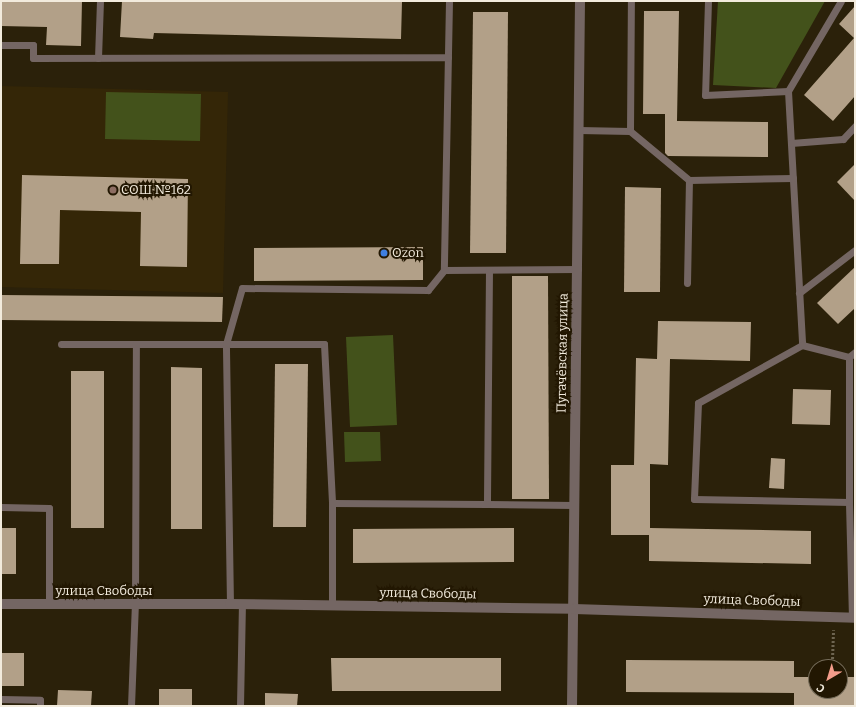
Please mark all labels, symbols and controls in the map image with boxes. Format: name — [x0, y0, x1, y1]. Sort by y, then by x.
place label: СОШ №162 — [121, 182, 191, 198]
marker: СОШ №162 — [108, 185, 118, 195]
place label: Ozon — [392, 245, 424, 261]
marker: Ozon — [379, 248, 389, 258]
street label: Пугачёвская улица — [554, 293, 572, 413]
street label: улица Свободы — [56, 583, 152, 599]
street label: улица Свободы — [379, 585, 477, 603]
street label: улица Свободы — [703, 592, 801, 610]
north arrow — [808, 659, 848, 699]
text: С — [814, 681, 828, 695]

